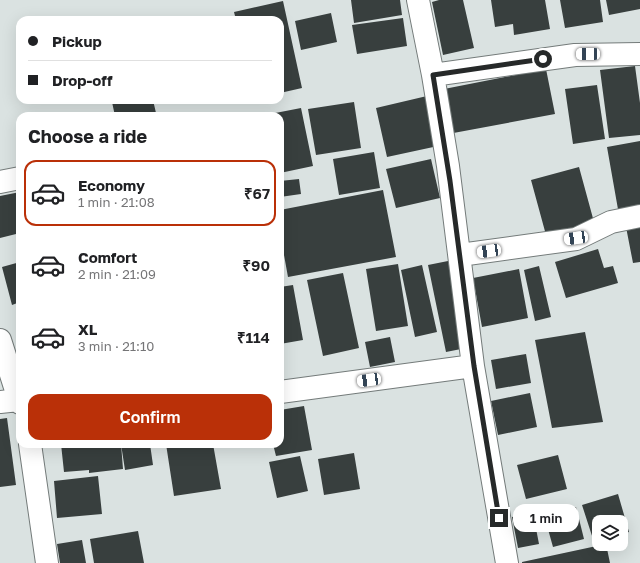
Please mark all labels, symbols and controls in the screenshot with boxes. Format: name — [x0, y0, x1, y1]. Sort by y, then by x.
text: Pickup — [52, 32, 102, 50]
car — [576, 48, 600, 60]
route start — [534, 50, 552, 68]
text: Drop-off — [52, 71, 112, 89]
text: Choose a ride — [28, 125, 147, 147]
icon: car — [30, 175, 66, 211]
text: Economy — [78, 176, 145, 194]
text: ₹67 — [244, 184, 270, 202]
text: 1 min · 21:08 — [78, 194, 155, 210]
car — [563, 230, 589, 246]
car — [476, 243, 502, 259]
icon: car — [30, 247, 66, 283]
text: Comfort — [78, 248, 137, 266]
text: ₹90 — [242, 256, 270, 274]
text: 2 min · 21:09 — [78, 266, 156, 282]
icon: car — [30, 319, 66, 355]
text: XL — [78, 320, 97, 338]
text: ₹114 — [237, 328, 270, 346]
text: 3 min · 21:10 — [78, 338, 154, 354]
car — [356, 372, 382, 388]
button: Confirm — [28, 394, 272, 440]
callout: 1 min — [513, 504, 579, 532]
route end — [490, 509, 508, 527]
text: 1 min — [530, 510, 562, 526]
map controls — [592, 515, 628, 551]
button: layers — [592, 515, 628, 551]

